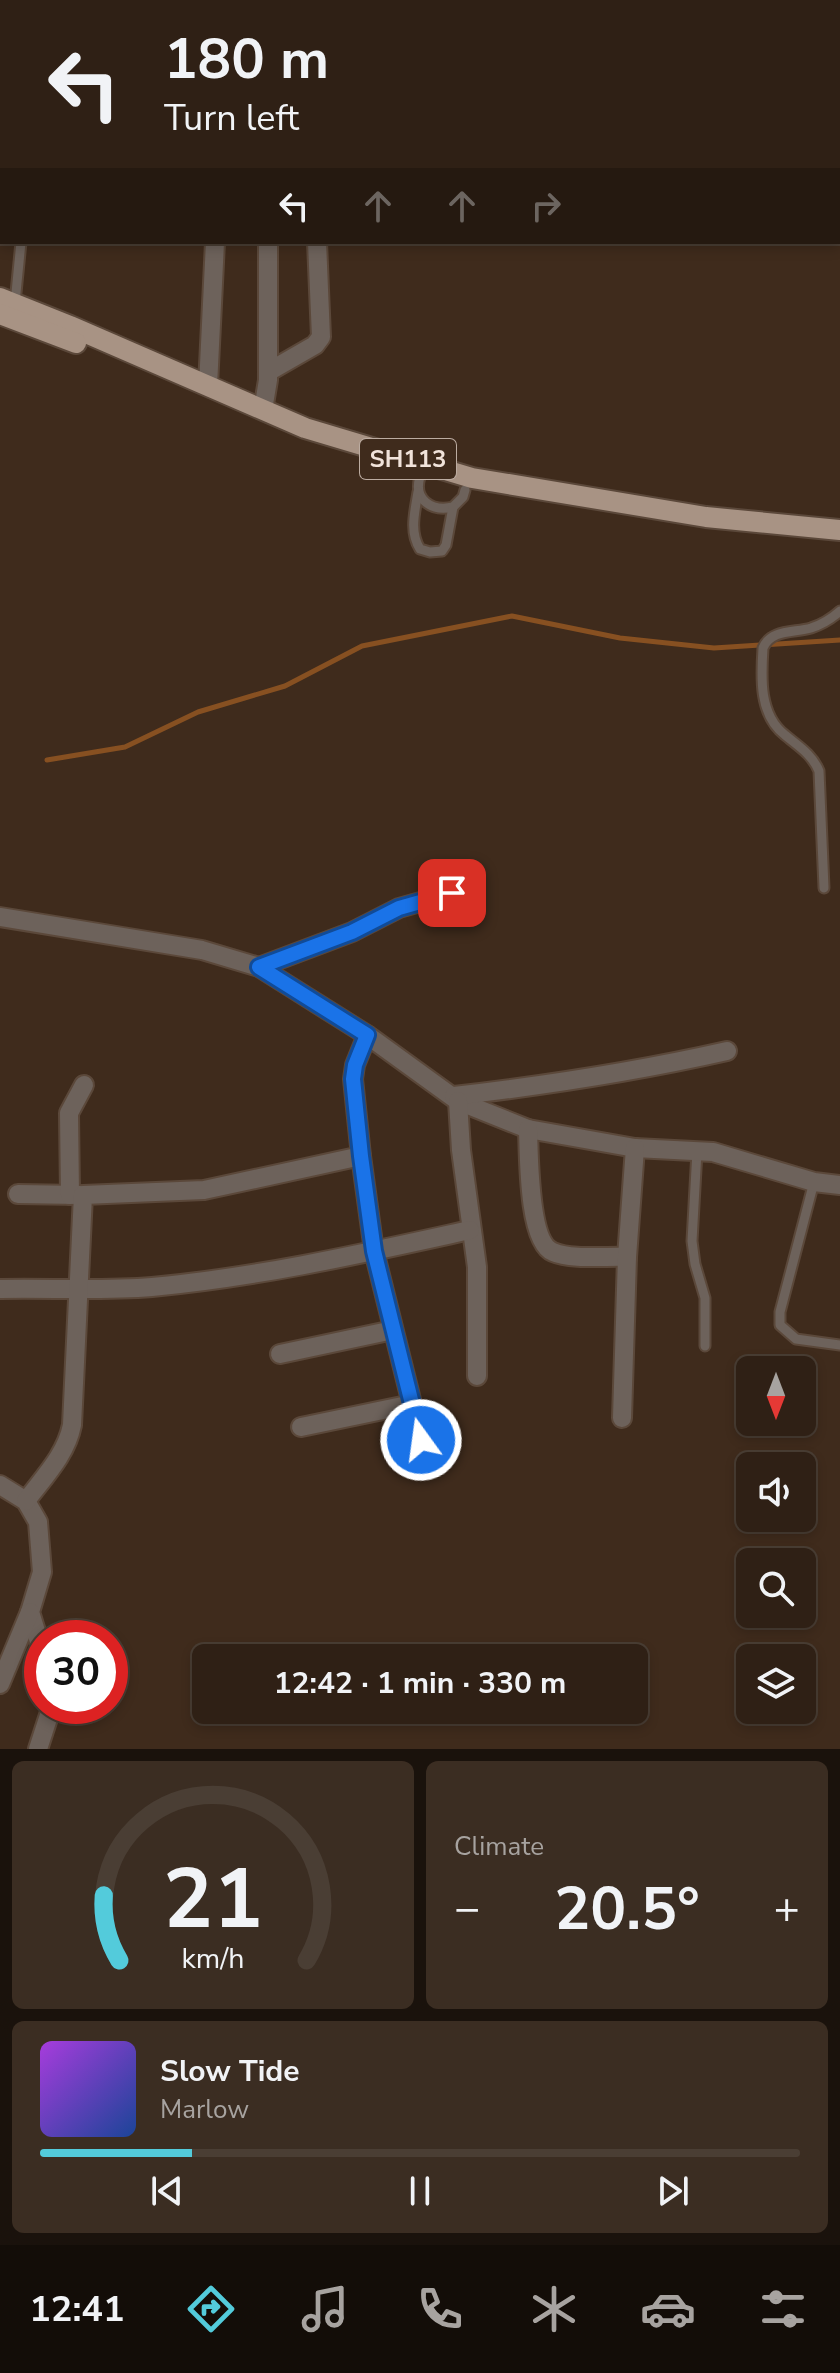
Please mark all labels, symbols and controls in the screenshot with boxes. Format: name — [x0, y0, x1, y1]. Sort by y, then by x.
text: 180 m — [164, 21, 329, 98]
icon: left — [32, 32, 136, 136]
text: Turn left — [164, 94, 299, 143]
icon: left — [272, 184, 316, 228]
icon: ahead — [356, 184, 400, 228]
icon: ahead — [440, 184, 484, 228]
icon: right — [524, 184, 568, 228]
road number: SH113 — [360, 439, 456, 479]
pin — [418, 859, 486, 927]
icon: arrive — [430, 871, 474, 915]
north arrow — [736, 1356, 816, 1436]
map controls — [736, 1356, 816, 1724]
position arrow — [379, 1398, 463, 1482]
button: sound — [736, 1452, 816, 1532]
button: search — [736, 1548, 816, 1628]
speed limit sign: 30 — [24, 1620, 128, 1724]
button: layers — [736, 1644, 816, 1724]
text: 12:42 · 1 min · 330 m — [274, 1663, 566, 1704]
text: Climate — [454, 1829, 544, 1864]
text: 21 — [163, 1843, 263, 1956]
text: 20.5° — [554, 1868, 700, 1950]
text: − — [454, 1879, 480, 1939]
text: + — [774, 1879, 800, 1939]
text: km/h — [182, 1939, 244, 1978]
text: Slow Tide — [160, 2051, 300, 2092]
text: Marlow — [160, 2092, 249, 2127]
icon: previous — [145, 2169, 189, 2213]
icon: pause — [398, 2169, 442, 2213]
icon: next — [651, 2169, 695, 2213]
icon: directions — [183, 2281, 239, 2337]
icon: music — [297, 2281, 353, 2337]
icon: phone — [412, 2281, 468, 2337]
icon: climate — [526, 2281, 582, 2337]
icon: car — [640, 2281, 696, 2337]
icon: filters — [755, 2281, 811, 2337]
text: 12:41 — [29, 2285, 125, 2334]

